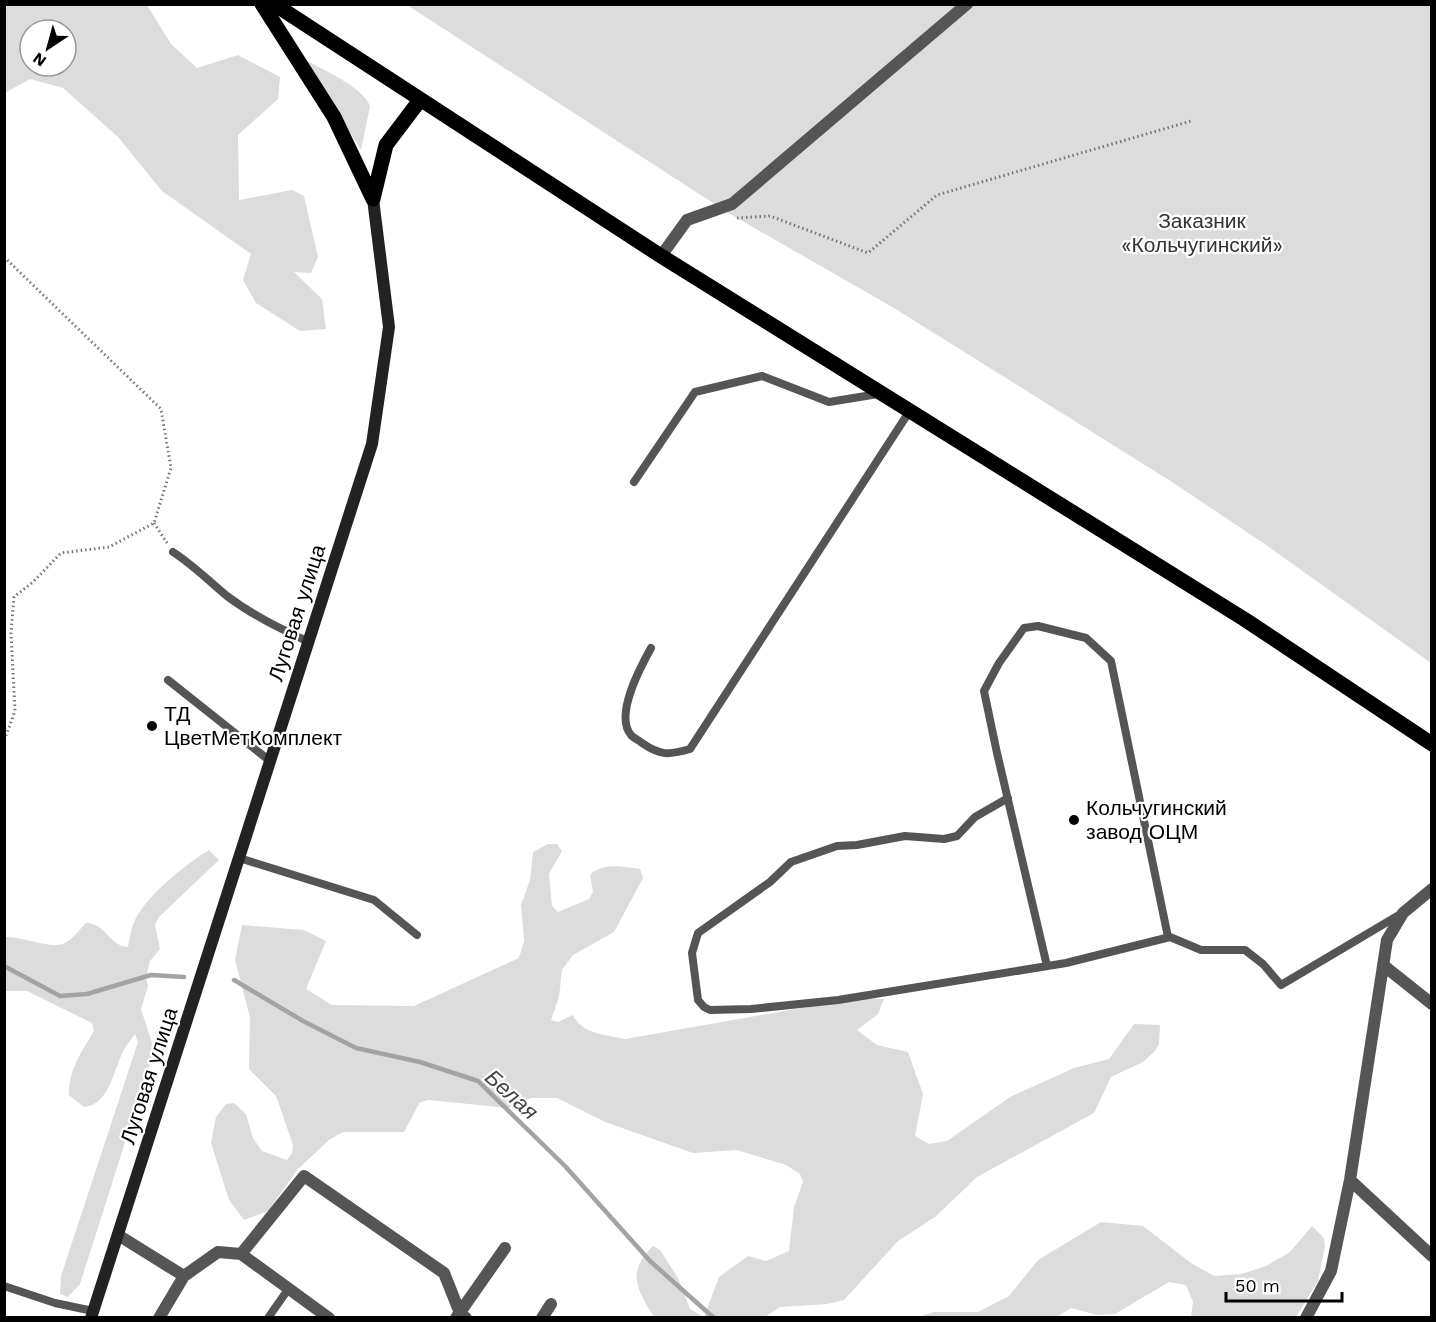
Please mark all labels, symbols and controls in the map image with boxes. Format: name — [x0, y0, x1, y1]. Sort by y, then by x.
north arrow — [18, 18, 78, 78]
text: N — [29, 49, 50, 71]
park label: Заказник «Кольчугинский» — [1121, 208, 1283, 257]
street label: Луговая улица — [263, 541, 330, 684]
place label: ТД ЦветМетКомплект — [164, 701, 342, 750]
marker: ТД ЦветМетКомплект — [145, 719, 159, 733]
place label: Кольчугинский завод ОЦМ — [1086, 795, 1227, 844]
marker: Кольчугинский завод ОЦМ — [1067, 813, 1081, 827]
street label: Луговая улица — [115, 1004, 182, 1147]
water label: Белая — [480, 1064, 543, 1125]
scale bar — [1226, 1265, 1342, 1303]
text: 50 m — [1235, 1275, 1280, 1296]

